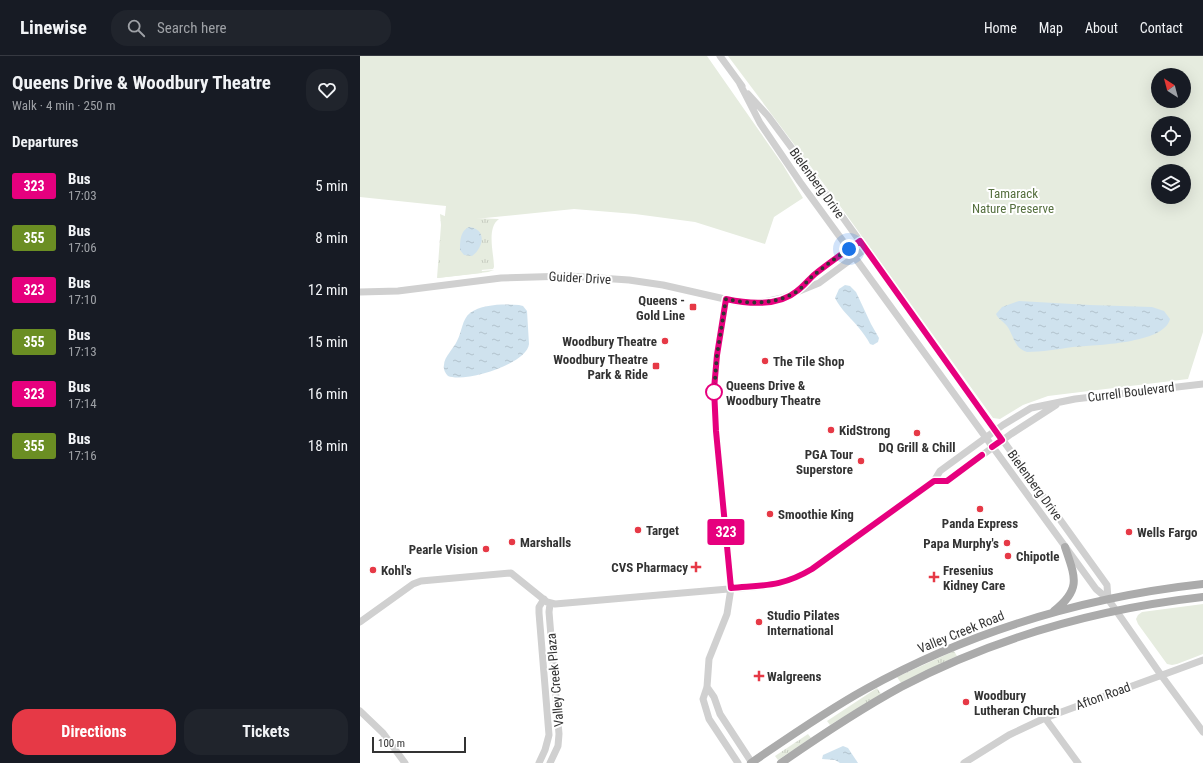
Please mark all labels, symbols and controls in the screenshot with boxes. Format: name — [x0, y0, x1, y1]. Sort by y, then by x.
search box — [111, 10, 391, 46]
text: Linewise — [20, 16, 87, 39]
icon: search — [125, 17, 147, 39]
text: Search here — [157, 19, 227, 37]
text: Home — [984, 20, 1017, 36]
text: Map — [1039, 20, 1063, 36]
text: About — [1085, 20, 1118, 36]
text: Contact — [1140, 20, 1183, 36]
north arrow — [1151, 68, 1191, 108]
map controls — [1151, 68, 1191, 204]
button: heart — [306, 69, 348, 111]
text: Queens Drive & Woodbury Theatre — [12, 71, 271, 94]
text: Walk · 4 min · 250 m — [12, 98, 116, 113]
button: locate — [1151, 116, 1191, 156]
text: Departures — [12, 133, 78, 151]
street label: Bielenberg Drive — [786, 145, 848, 221]
button: layers — [1151, 164, 1191, 204]
text: Bus — [68, 170, 91, 188]
text: 5 min — [315, 177, 348, 195]
text: 323 — [23, 178, 45, 194]
park label: Tamarack Nature Preserve — [972, 186, 1054, 216]
text: 17:03 — [68, 188, 97, 203]
text: Bus — [68, 222, 91, 240]
text: 8 min — [315, 229, 348, 247]
text: 355 — [23, 230, 45, 246]
your location — [839, 239, 859, 259]
text: 17:06 — [68, 240, 97, 255]
street label: Guider Drive — [548, 269, 612, 287]
text: Bus — [68, 274, 91, 292]
text: 12 min — [308, 281, 348, 299]
text: 323 — [23, 282, 45, 298]
text: 17:10 — [68, 292, 97, 307]
place label: Queens - Gold Line — [636, 293, 685, 323]
marker: Queens - Gold Line — [688, 302, 698, 312]
text: Bus — [68, 326, 91, 344]
text: 15 min — [308, 333, 348, 351]
text: 355 — [23, 334, 45, 350]
place label: Woodbury Theatre — [562, 334, 657, 349]
marker: Woodbury Theatre — [660, 336, 670, 346]
text: 17:13 — [68, 344, 97, 359]
place label: Woodbury Theatre Park & Ride — [553, 352, 648, 382]
place label: The Tile Shop — [773, 354, 844, 369]
marker: The Tile Shop — [760, 356, 770, 366]
marker: Woodbury Theatre Park & Ride — [651, 361, 661, 371]
text: Bus — [68, 378, 91, 396]
place label: Queens Drive & Woodbury Theatre — [726, 378, 821, 408]
street label: Currell Boulevard — [1087, 379, 1175, 405]
marker: Queens Drive & Woodbury Theatre — [705, 383, 723, 401]
text: 16 min — [308, 385, 348, 403]
text: 323 — [23, 386, 45, 402]
text: 17:14 — [68, 396, 97, 411]
place label: KidStrong — [839, 423, 890, 438]
marker: KidStrong — [826, 425, 836, 435]
marker: DQ Grill & Chill — [912, 428, 922, 438]
text: Bus — [68, 430, 91, 448]
text: 18 min — [308, 437, 348, 455]
text: 355 — [23, 438, 45, 454]
place label: DQ Grill & Chill — [878, 440, 956, 455]
place label: PGA Tour Superstore — [796, 447, 854, 477]
street label: Bielenberg Drive — [1004, 447, 1066, 523]
text: 17:16 — [68, 448, 97, 463]
marker: PGA Tour Superstore — [856, 456, 866, 466]
marker: Panda Express — [975, 504, 985, 514]
place label: Smoothie King — [778, 507, 854, 522]
marker: Smoothie King — [765, 509, 775, 519]
place label: Panda Express — [942, 516, 1018, 531]
line badge: 323 — [703, 519, 749, 545]
place label: Target — [646, 523, 679, 538]
text: 323 — [715, 524, 737, 540]
marker: Target — [633, 525, 643, 535]
place label: Wells Fargo — [1137, 525, 1198, 540]
marker: Wells Fargo — [1124, 527, 1134, 537]
place label: Marshalls — [520, 535, 571, 550]
place label: Papa Murphy's — [923, 536, 999, 551]
marker: Marshalls — [507, 537, 517, 547]
marker: Papa Murphy's — [1002, 538, 1012, 548]
place label: Pearle Vision — [409, 542, 478, 557]
marker: Pearle Vision — [481, 544, 491, 554]
place label: Chipotle — [1016, 549, 1059, 564]
marker: Chipotle — [1003, 551, 1013, 561]
place label: CVS Pharmacy — [611, 560, 688, 575]
marker: CVS Pharmacy — [691, 562, 701, 572]
place label: Kohl's — [381, 563, 412, 578]
place label: Fresenius Kidney Care — [943, 563, 1005, 593]
marker: Kohl's — [368, 565, 378, 575]
marker: Fresenius Kidney Care — [928, 571, 940, 583]
place label: Studio Pilates International — [767, 608, 840, 638]
street label: Valley Creek Road — [916, 608, 1006, 656]
marker: Studio Pilates International — [754, 617, 764, 627]
street label: Valley Creek Plaza — [543, 632, 567, 728]
place label: Walgreens — [767, 669, 822, 684]
marker: Walgreens — [754, 671, 764, 681]
street label: Afton Road — [1074, 679, 1132, 713]
place label: Woodbury Lutheran Church — [974, 688, 1060, 718]
marker: Woodbury Lutheran Church — [961, 697, 971, 707]
button: Directions — [12, 709, 176, 755]
button: Tickets — [184, 709, 348, 755]
scale bar — [372, 735, 466, 754]
text: 100 m — [378, 737, 405, 750]

